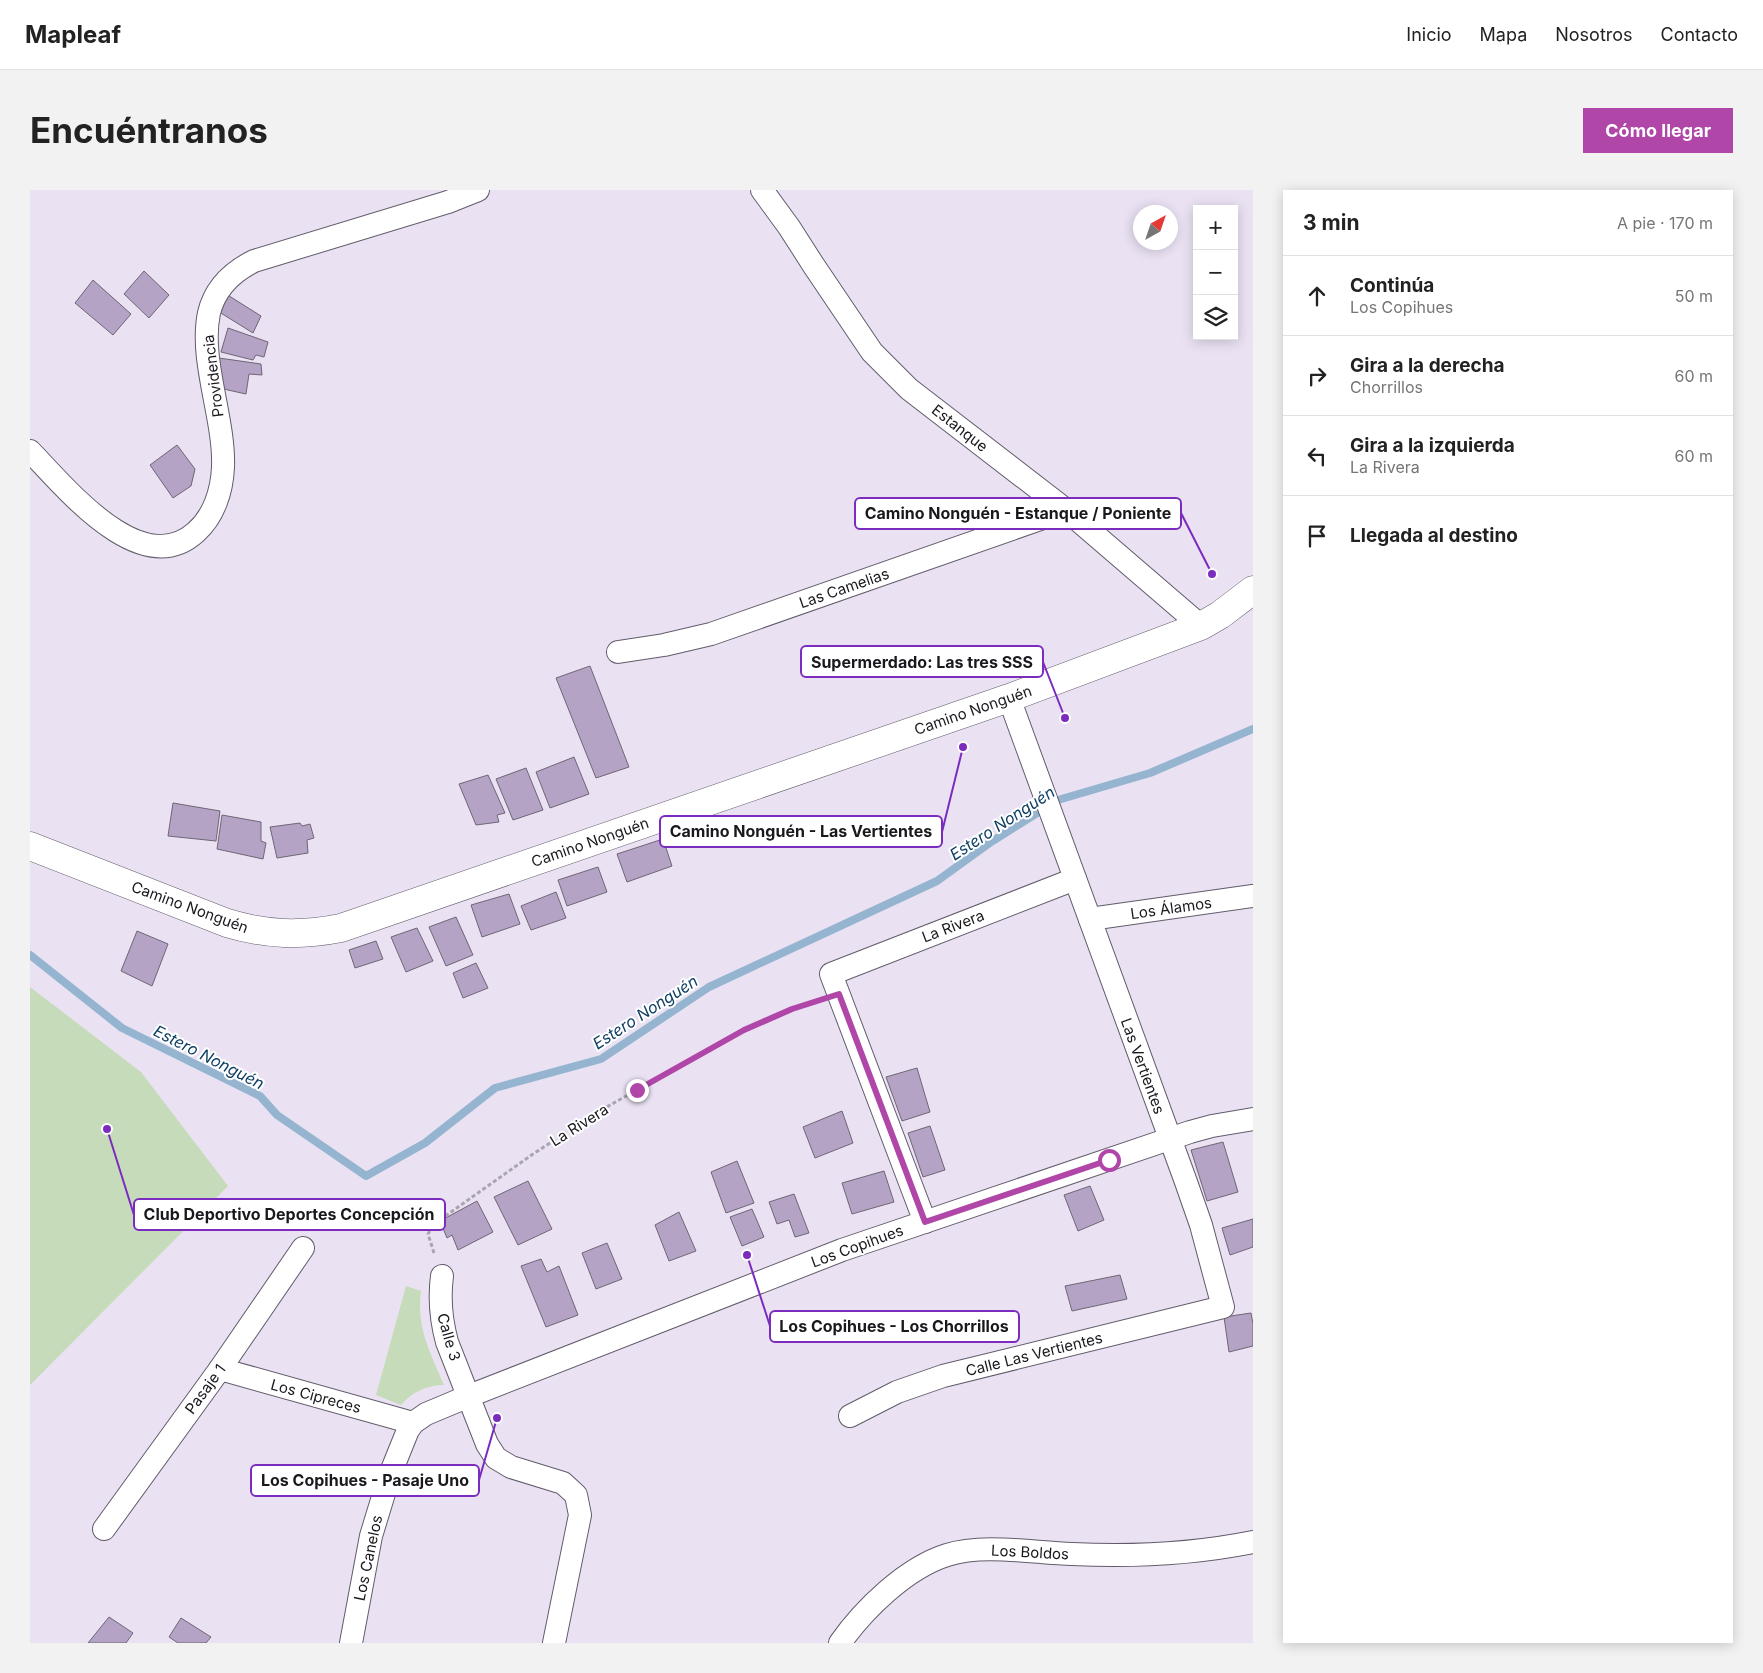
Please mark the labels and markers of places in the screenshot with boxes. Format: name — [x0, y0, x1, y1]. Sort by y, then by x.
callout: Camino Nonguén - Estanque / Poniente — [855, 498, 1181, 529]
callout: Supermerdado: Las tres SSS — [801, 646, 1043, 677]
callout: Camino Nonguén - Las Vertientes — [660, 816, 942, 847]
callout: Club Deportivo Deportes Concepción — [134, 1199, 445, 1230]
callout: Los Copihues - Los Chorrillos — [770, 1311, 1019, 1342]
callout: Los Copihues - Pasaje Uno — [251, 1465, 479, 1496]

